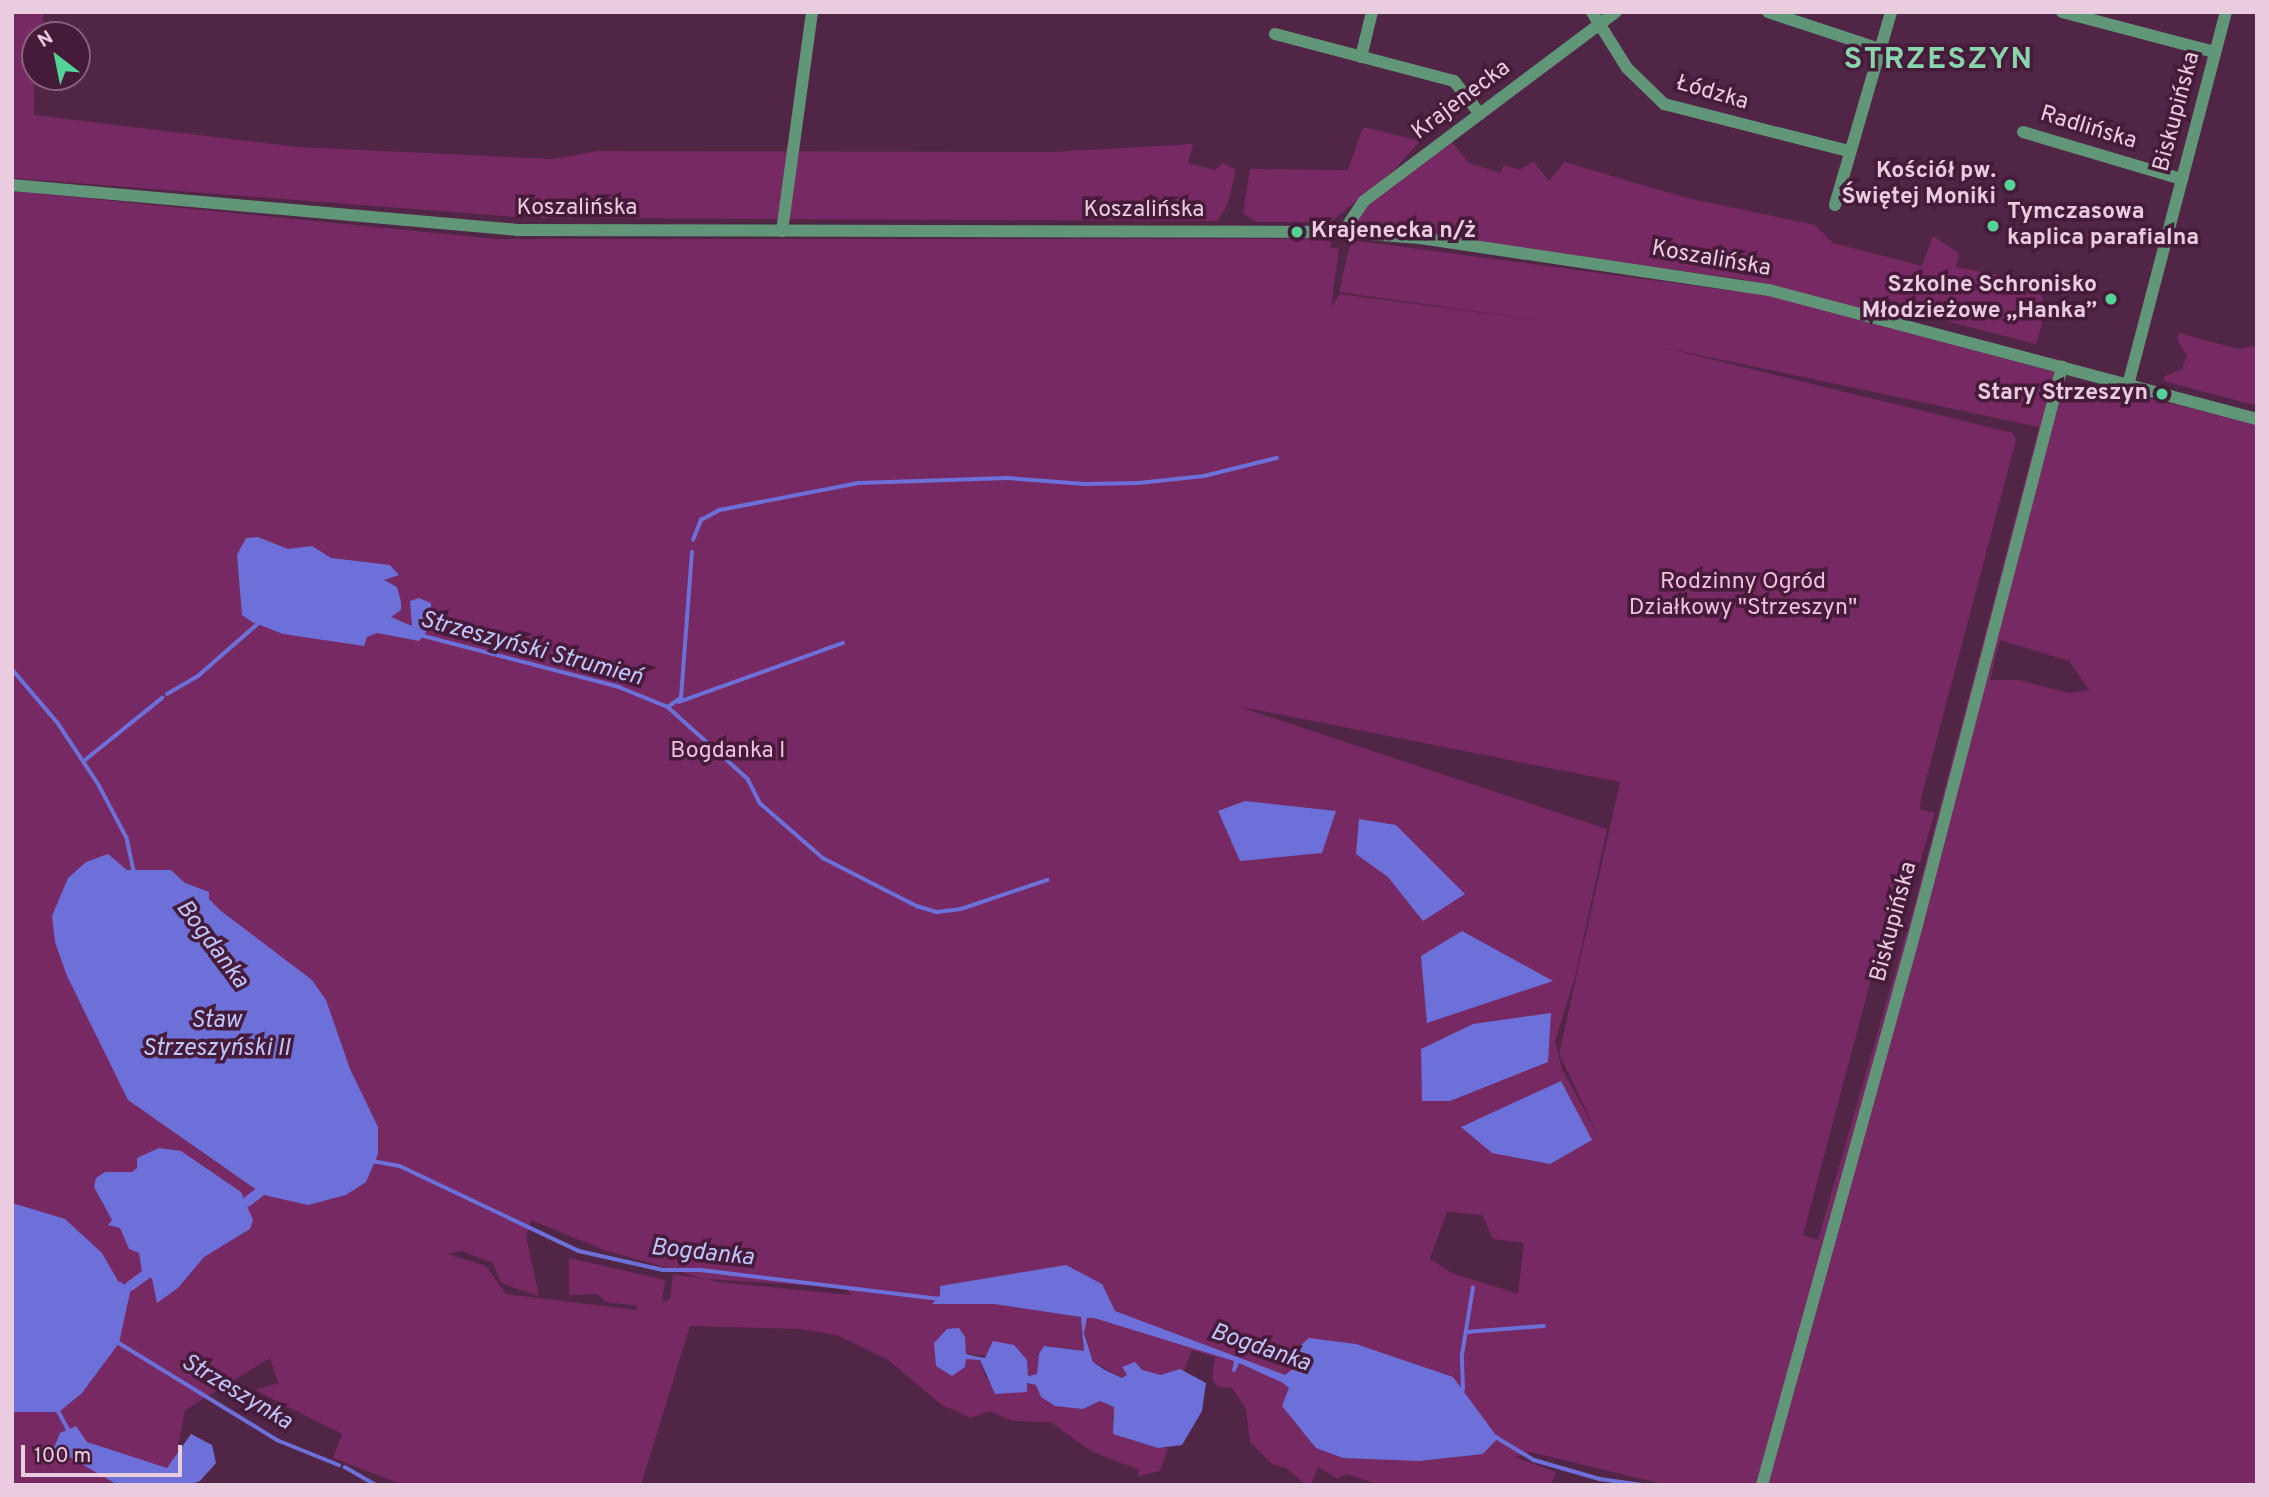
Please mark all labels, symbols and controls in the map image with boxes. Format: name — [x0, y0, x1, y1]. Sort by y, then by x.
north arrow — [21, 21, 91, 91]
text: N — [34, 26, 58, 54]
district label: STRZESZYN — [1845, 43, 2033, 79]
street label: Biskupińska — [2149, 49, 2207, 175]
street label: Krajenecka — [1407, 55, 1517, 147]
street label: Łódzka — [1673, 71, 1751, 117]
street label: Radlińska — [2036, 101, 2140, 157]
place label: Kościół pw. Świętej Moniki — [1841, 158, 1996, 212]
marker: Kościół pw. Świętej Moniki — [2002, 177, 2018, 193]
street label: Koszalińska — [517, 195, 637, 223]
street label: Koszalińska — [1084, 197, 1204, 225]
place label: Tymczasowa kaplica parafialna — [2007, 199, 2199, 253]
place label: Krajenecka n/ż — [1311, 218, 1476, 246]
marker: Tymczasowa kaplica parafialna — [1985, 218, 2001, 234]
marker: Krajenecka n/ż — [1289, 224, 1305, 240]
street label: Koszalińska — [1649, 236, 1773, 284]
place label: Szkolne Schronisko Młodzieżowe „Hanka” — [1862, 272, 2097, 326]
marker: Szkolne Schronisko Młodzieżowe „Hanka” — [2103, 291, 2119, 307]
place label: Stary Strzeszyn — [1977, 380, 2148, 408]
marker: Stary Strzeszyn — [2154, 386, 2170, 402]
park label: Rodzinny Ogród Działkowy "Strzeszyn" — [1629, 569, 1857, 623]
water label: Strzeszyński Strumień — [417, 606, 645, 694]
park label: Bogdanka I — [670, 738, 786, 766]
street label: Biskupińska — [1866, 859, 1924, 985]
water label: Bogdanka — [168, 895, 254, 995]
water label: Staw Strzeszyński II — [142, 1008, 290, 1064]
water label: Bogdanka — [649, 1234, 755, 1274]
water label: Bogdanka — [1206, 1319, 1314, 1379]
water label: Strzeszynka — [175, 1349, 297, 1437]
scale bar — [24, 1430, 186, 1474]
text: 100 m — [34, 1443, 91, 1470]

